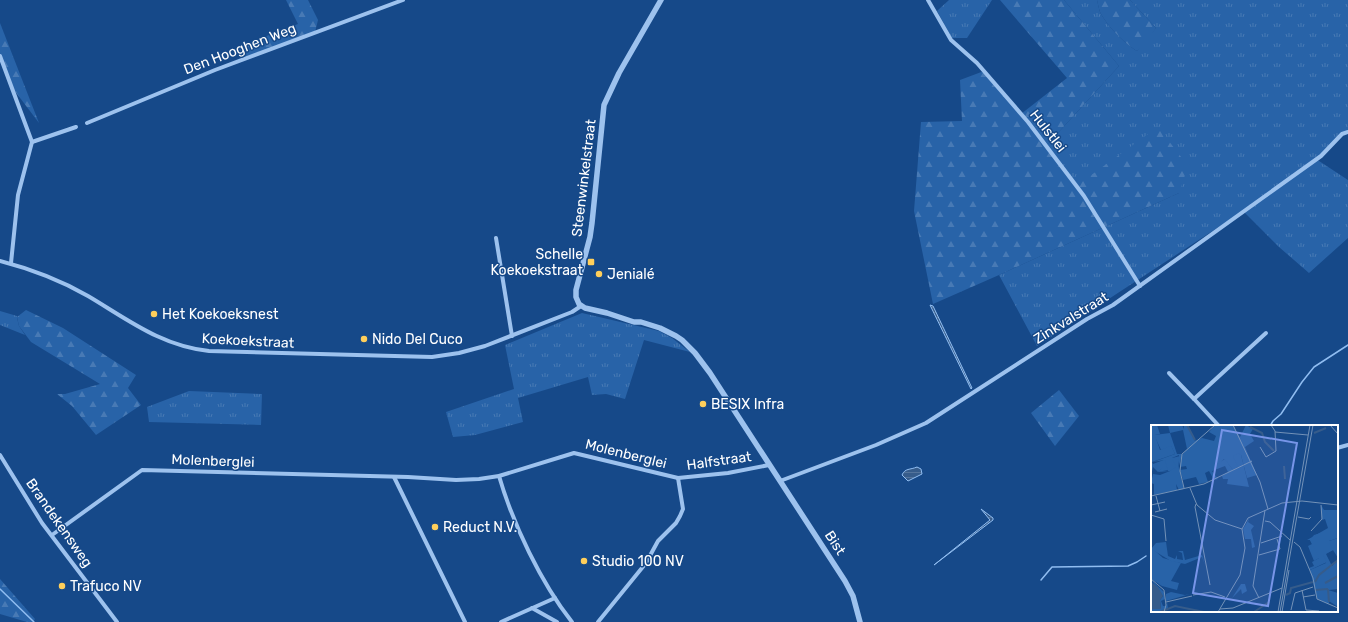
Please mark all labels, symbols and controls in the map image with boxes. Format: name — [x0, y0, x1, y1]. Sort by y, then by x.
street label: Den Hooghen Weg — [181, 20, 299, 78]
street label: Hulstlei — [1026, 106, 1070, 156]
street label: Steenwinkelstraat — [568, 118, 600, 238]
place label: Schelle Koekoekstraat — [491, 246, 584, 279]
marker: Schelle Koekoekstraat — [586, 257, 596, 267]
place label: Jenialé — [607, 266, 655, 283]
marker: Jenialé — [594, 269, 604, 279]
street label: Zinkvalstraat — [1031, 288, 1112, 348]
place label: Het Koekoeksnest — [162, 306, 279, 323]
marker: Het Koekoeksnest — [149, 309, 159, 319]
street label: Koekoekstraat — [201, 330, 295, 352]
place label: Nido Del Cuco — [372, 331, 463, 348]
marker: Nido Del Cuco — [359, 334, 369, 344]
place label: BESIX Infra — [711, 396, 784, 413]
marker: BESIX Infra — [698, 399, 708, 409]
inset map — [1151, 425, 1338, 612]
street label: Molenberglei — [584, 436, 668, 472]
street label: Halfstraat — [686, 448, 753, 474]
street label: Molenberglei — [171, 451, 255, 471]
street label: Brandekensweg — [22, 475, 96, 571]
place label: Reduct N.V. — [443, 519, 517, 536]
marker: Reduct N.V. — [430, 522, 440, 532]
street label: Bist — [821, 528, 849, 559]
place label: Studio 100 NV — [592, 553, 684, 570]
marker: Studio 100 NV — [579, 556, 589, 566]
place label: Trafuco NV — [70, 578, 142, 595]
marker: Trafuco NV — [57, 581, 67, 591]

